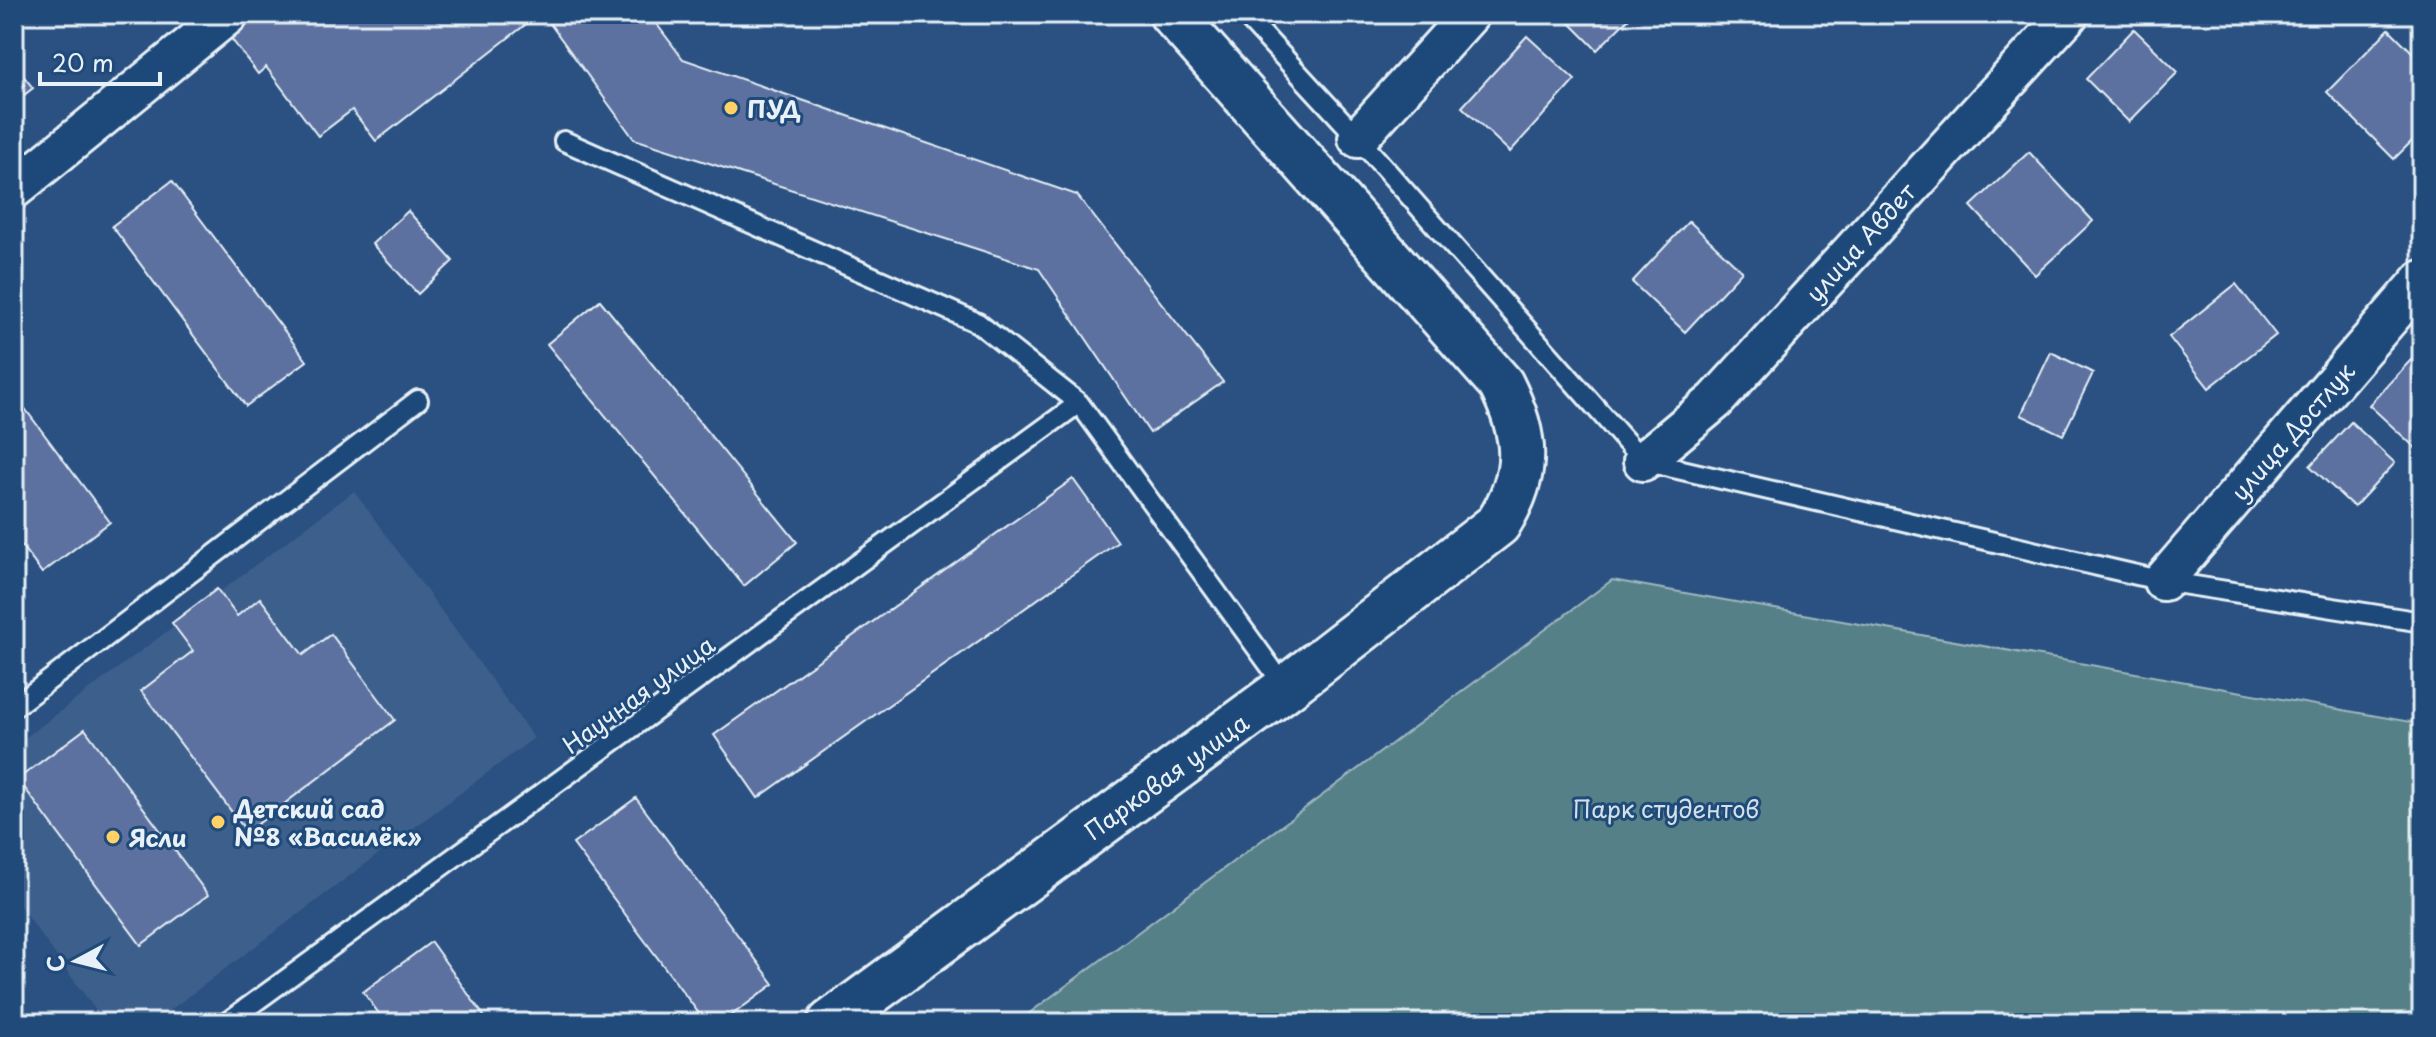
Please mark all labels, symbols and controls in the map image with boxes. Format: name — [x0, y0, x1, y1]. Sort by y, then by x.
scale bar — [40, 36, 160, 86]
text: 20 m — [52, 44, 114, 80]
place label: ПУД — [747, 90, 801, 126]
marker: ПУД — [722, 99, 740, 117]
street label: улица Авдет — [1797, 174, 1924, 310]
street label: улица Достлук — [2222, 353, 2363, 508]
street label: Научная улица — [554, 626, 722, 762]
street label: Парковая улица — [1076, 704, 1256, 848]
place label: Детский сад №8 «Василёк» — [233, 790, 422, 854]
park label: Парк студентов — [1573, 790, 1759, 826]
marker: Детский сад №8 «Василёк» — [209, 813, 227, 831]
place label: Ясли — [129, 819, 187, 855]
marker: Ясли — [104, 828, 122, 846]
north arrow — [36, 921, 116, 1001]
text: С — [37, 953, 72, 974]

